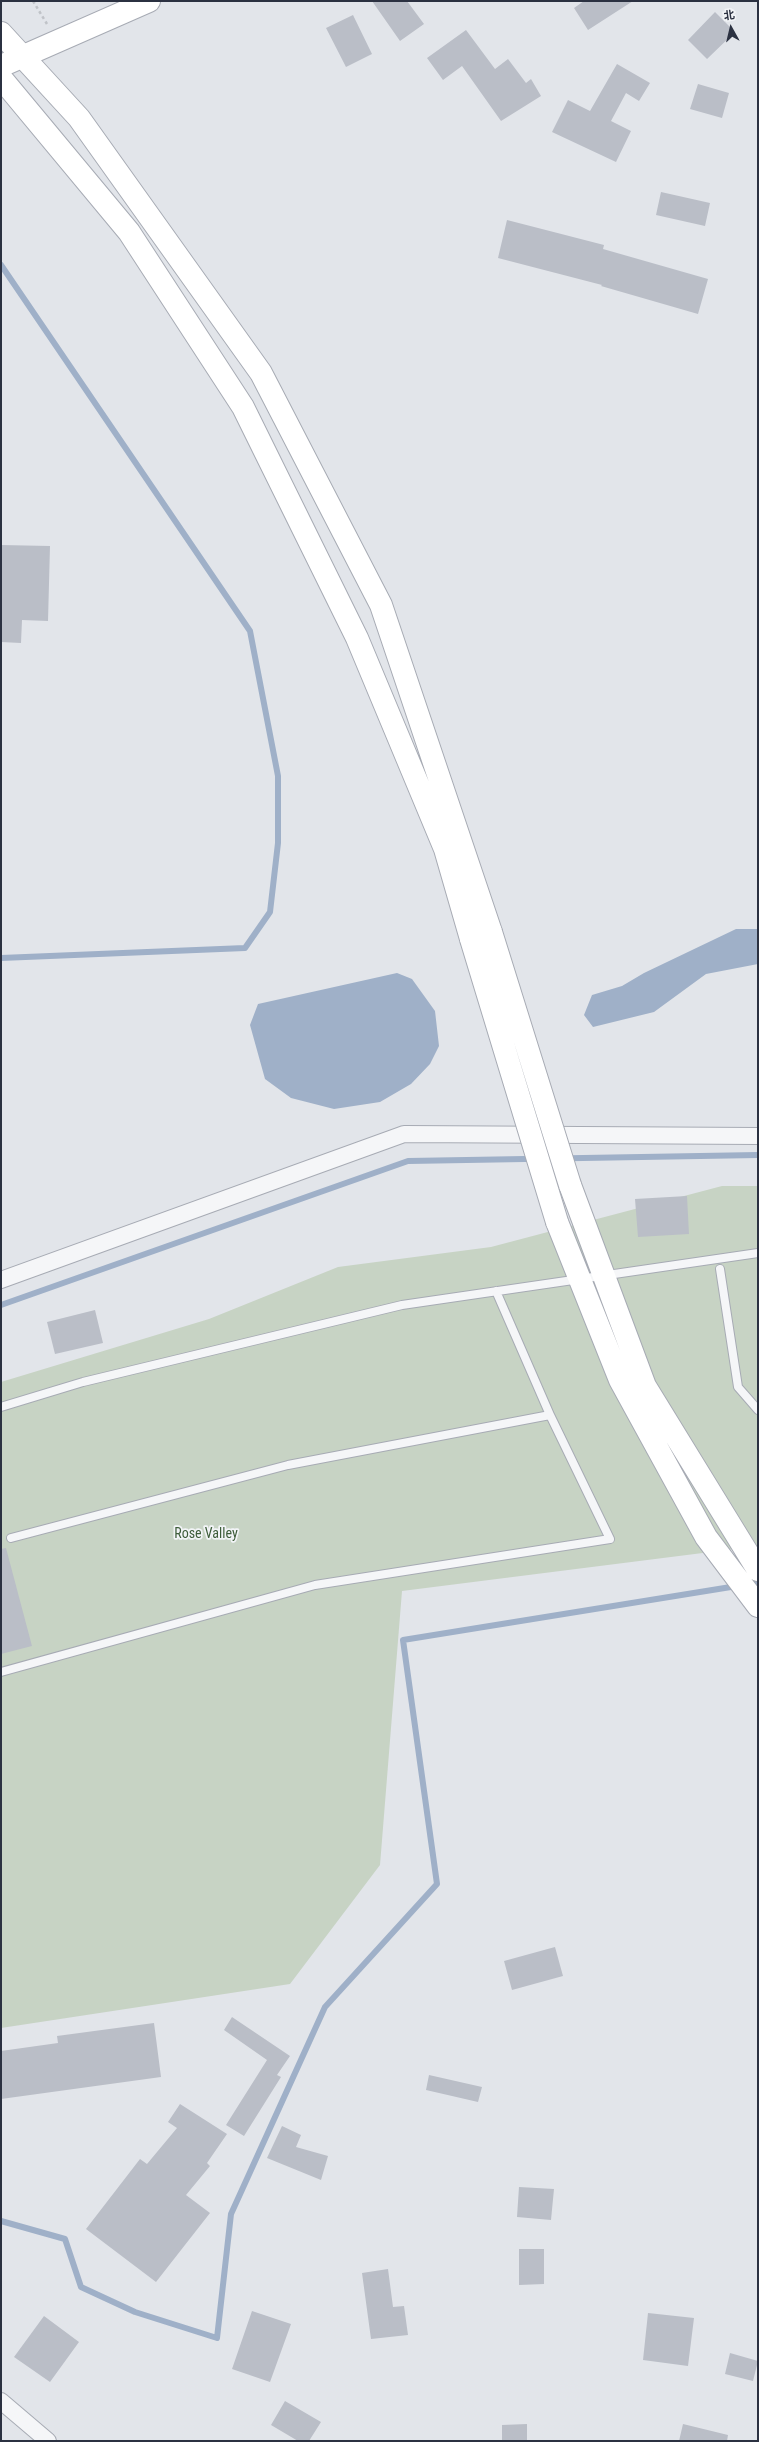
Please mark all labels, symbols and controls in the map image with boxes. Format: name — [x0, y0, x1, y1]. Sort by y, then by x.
north arrow — [711, 8, 751, 48]
text: 北 — [723, 8, 736, 23]
park label: Rose Valley — [174, 1526, 238, 1542]

